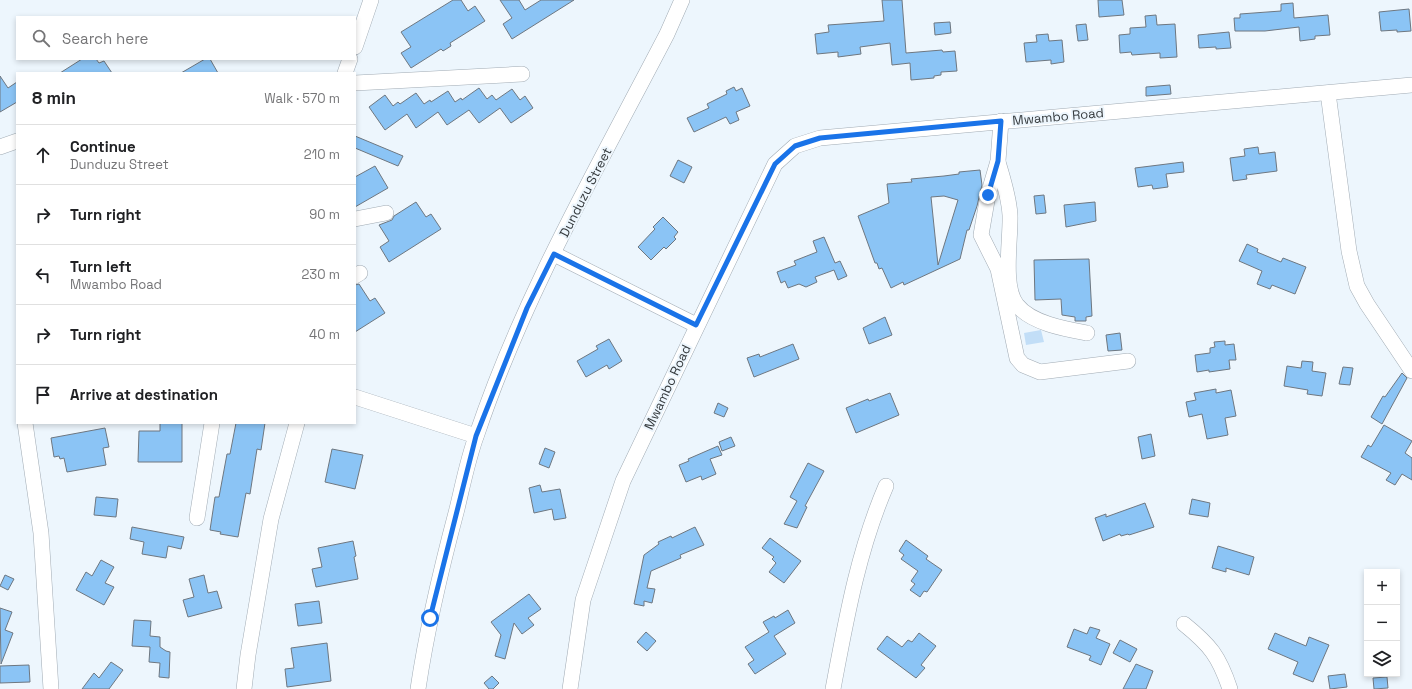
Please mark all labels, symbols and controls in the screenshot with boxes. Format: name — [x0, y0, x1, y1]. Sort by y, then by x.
search box — [16, 16, 356, 60]
icon: search — [30, 27, 52, 49]
text: Search here — [62, 29, 148, 48]
text: 8 min — [32, 87, 76, 109]
text: Walk · 570 m — [264, 90, 340, 107]
street label: Mwambo Road — [1012, 104, 1105, 129]
text: Continue — [70, 137, 136, 156]
icon: ahead — [32, 144, 54, 166]
street label: Dunduzu Street — [555, 144, 615, 240]
text: 210 m — [304, 146, 340, 163]
text: Dunduzu Street — [70, 156, 169, 173]
route end — [979, 186, 997, 204]
icon: right — [32, 204, 54, 226]
text: Turn right — [70, 205, 141, 224]
text: 90 m — [309, 206, 340, 223]
text: Turn left — [70, 257, 132, 276]
icon: left — [32, 264, 54, 286]
text: 230 m — [302, 266, 340, 283]
text: Mwambo Road — [70, 276, 162, 293]
icon: right — [32, 324, 54, 346]
text: Turn right — [70, 325, 141, 344]
text: 40 m — [309, 326, 340, 343]
street label: Mwambo Road — [640, 342, 695, 432]
icon: arrive — [32, 384, 54, 406]
text: Arrive at destination — [70, 385, 218, 404]
map controls — [1364, 569, 1400, 677]
button: + — [1364, 569, 1400, 605]
button: − — [1364, 605, 1400, 641]
route start — [421, 609, 439, 627]
button: layers — [1364, 641, 1400, 677]

